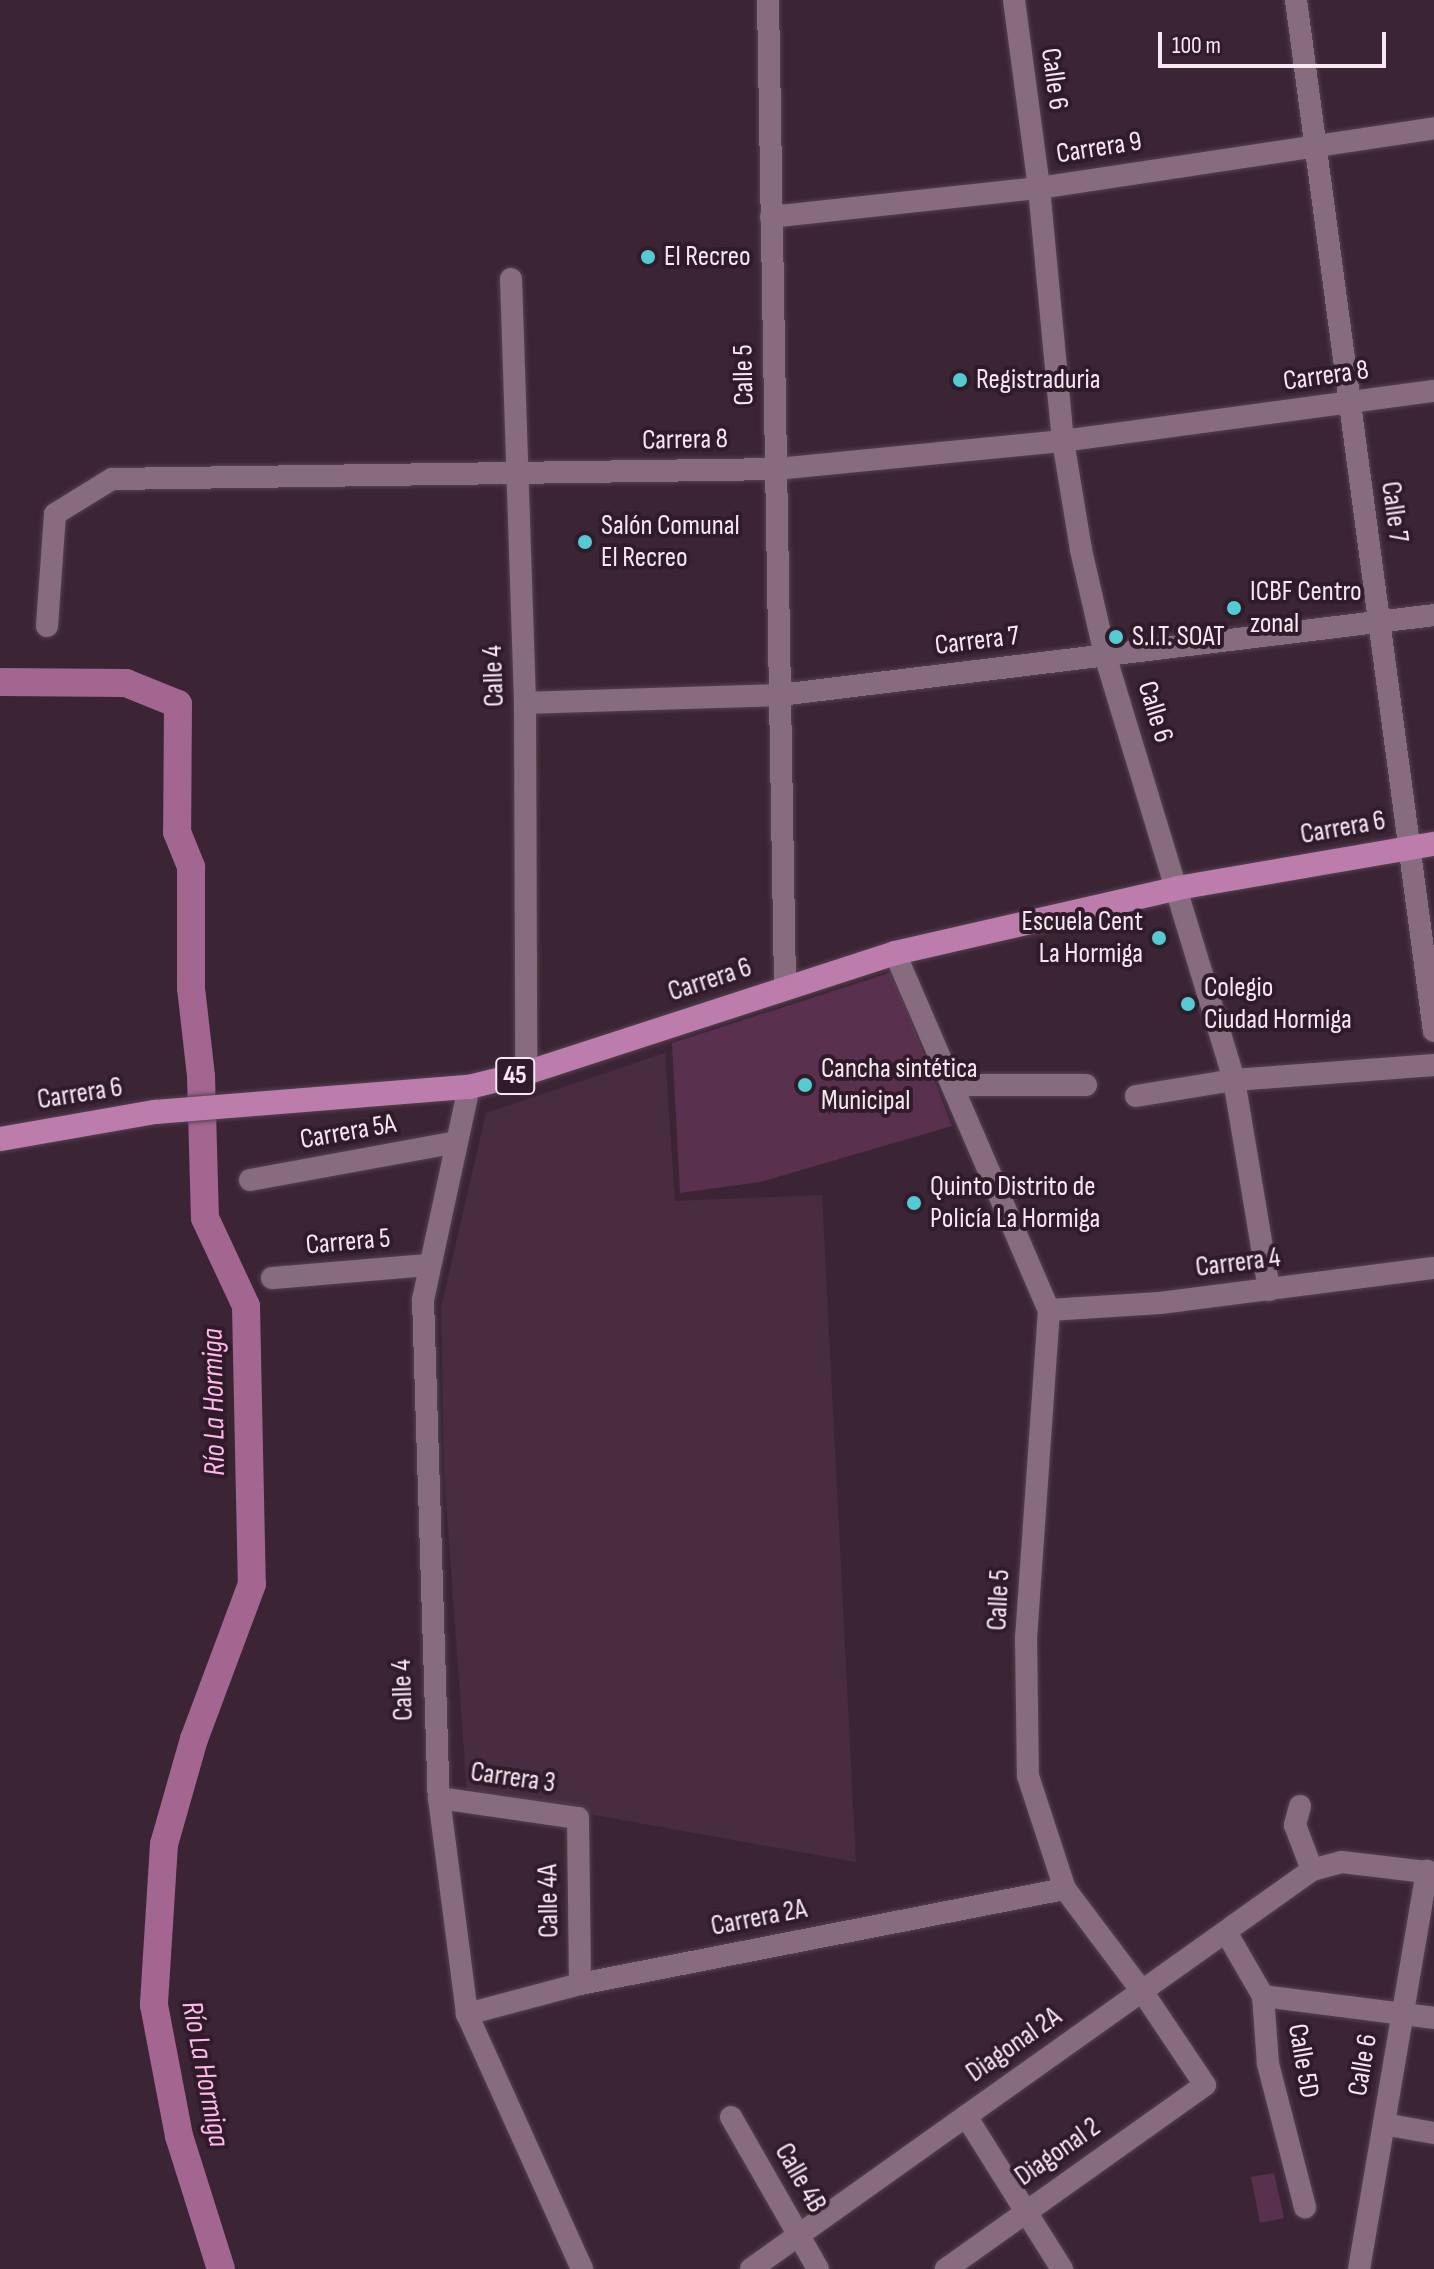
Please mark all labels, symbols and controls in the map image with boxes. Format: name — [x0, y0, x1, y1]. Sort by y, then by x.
scale bar — [1162, 16, 1390, 66]
text: 100 m — [1172, 31, 1221, 60]
street label: Calle 6 — [1033, 46, 1075, 112]
street label: Carrera 9 — [1054, 125, 1144, 171]
place label: El Recreo — [664, 240, 751, 274]
marker: El Recreo — [639, 248, 657, 266]
street label: Calle 5 — [727, 344, 761, 406]
street label: Carrera 8 — [1281, 353, 1371, 399]
place label: Registraduria — [976, 363, 1101, 397]
marker: Registraduria — [951, 371, 969, 389]
street label: Carrera 8 — [642, 422, 728, 458]
street label: Calle 7 — [1373, 479, 1415, 545]
place label: Salón Comunal El Recreo — [601, 509, 740, 575]
marker: Salón Comunal El Recreo — [576, 533, 594, 551]
place label: ICBF Centro zonal — [1250, 575, 1362, 641]
marker: ICBF Centro zonal — [1225, 599, 1243, 617]
street label: Carrera 7 — [933, 619, 1021, 663]
place label: S.I.T. SOAT — [1132, 620, 1225, 654]
marker: S.I.T. SOAT — [1107, 628, 1125, 646]
street label: Calle 4 — [476, 645, 512, 707]
street label: Calle 6 — [1130, 677, 1180, 747]
street label: Carrera 6 — [1298, 804, 1388, 852]
place label: Escuela Cent La Hormiga — [1022, 905, 1143, 971]
marker: Escuela Cent La Hormiga — [1150, 929, 1168, 947]
street label: Carrera 6 — [664, 951, 756, 1009]
place label: Colegio Ciudad Hormiga — [1204, 971, 1352, 1037]
marker: Colegio Ciudad Hormiga — [1179, 995, 1197, 1013]
place label: Cancha sintética Municipal — [821, 1052, 978, 1118]
road number: 45 — [495, 1054, 535, 1098]
street label: Carrera 6 — [35, 1071, 125, 1117]
marker: Cancha sintética Municipal — [796, 1076, 814, 1094]
street label: Carrera 5A — [297, 1107, 399, 1157]
place label: Quinto Distrito de Policía La Hormiga — [930, 1170, 1100, 1236]
marker: Quinto Distrito de Policía La Hormiga — [905, 1194, 923, 1212]
street label: Carrera 5 — [304, 1222, 392, 1262]
street label: Carrera 4 — [1194, 1241, 1282, 1285]
water label: Río La Hormiga — [195, 1328, 233, 1476]
street label: Calle 5 — [981, 1569, 1017, 1631]
street label: Calle 4 — [385, 1659, 421, 1721]
street label: Carrera 3 — [468, 1755, 558, 1801]
street label: Calle 4A — [532, 1864, 566, 1938]
street label: Carrera 2A — [708, 1892, 810, 1944]
water label: Río La Hormiga — [173, 1998, 237, 2150]
street label: Diagonal 2A — [960, 2000, 1068, 2090]
street label: Calle 5D — [1280, 2021, 1326, 2101]
street label: Calle 6 — [1341, 2031, 1385, 2099]
street label: Diagonal 2 — [1009, 2111, 1107, 2193]
street label: Calle 4B — [767, 2137, 833, 2219]

